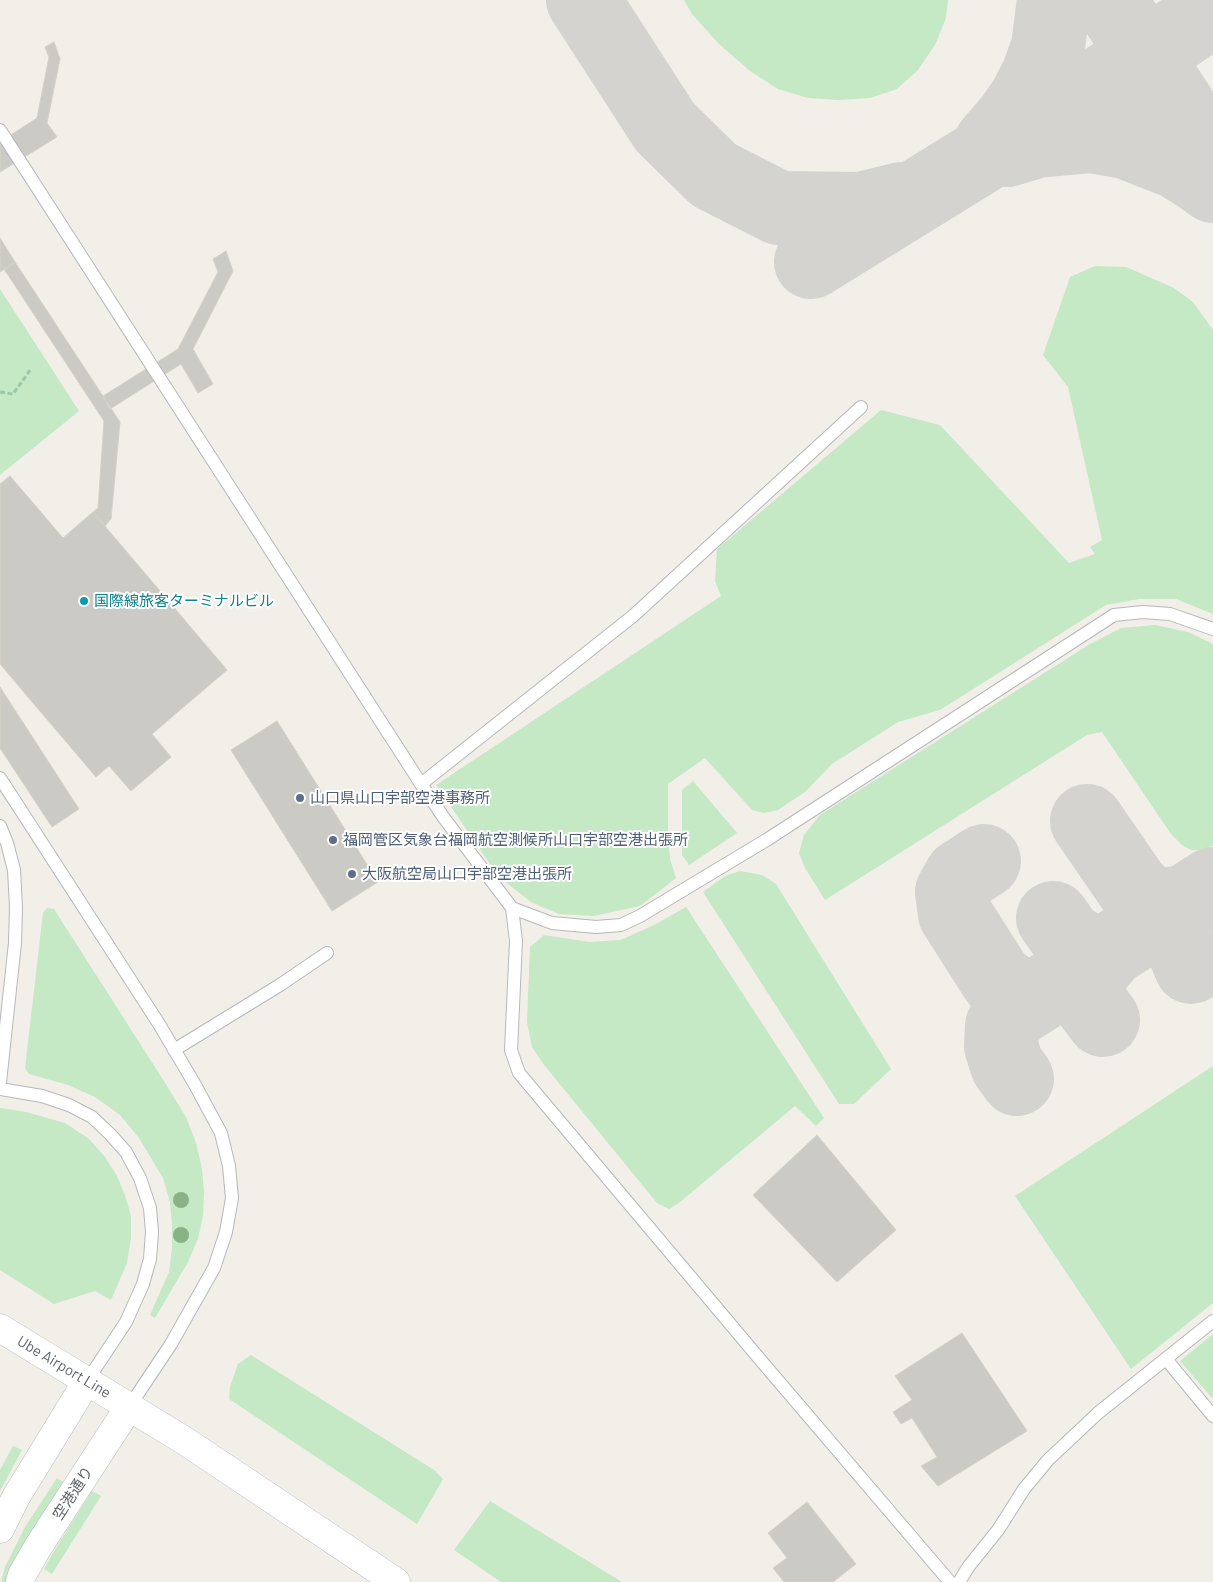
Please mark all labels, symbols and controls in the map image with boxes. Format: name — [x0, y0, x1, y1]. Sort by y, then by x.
place label: 国際線旅客ターミナルビル — [94, 592, 274, 610]
marker: 国際線旅客ターミナルビル — [78, 595, 90, 607]
place label: 山口県山口宇部空港事務所 — [310, 789, 490, 807]
marker: 山口県山口宇部空港事務所 — [294, 792, 306, 804]
place label: 福岡管区気象台福岡航空測候所山口宇部空港出張所 — [343, 831, 688, 849]
marker: 福岡管区気象台福岡航空測候所山口宇部空港出張所 — [327, 834, 339, 846]
place label: 大阪航空局山口宇部空港出張所 — [362, 865, 572, 883]
marker: 大阪航空局山口宇部空港出張所 — [346, 868, 358, 880]
street label: Ube Airport Line — [14, 1332, 114, 1402]
street label: 空港通り — [49, 1463, 97, 1523]

